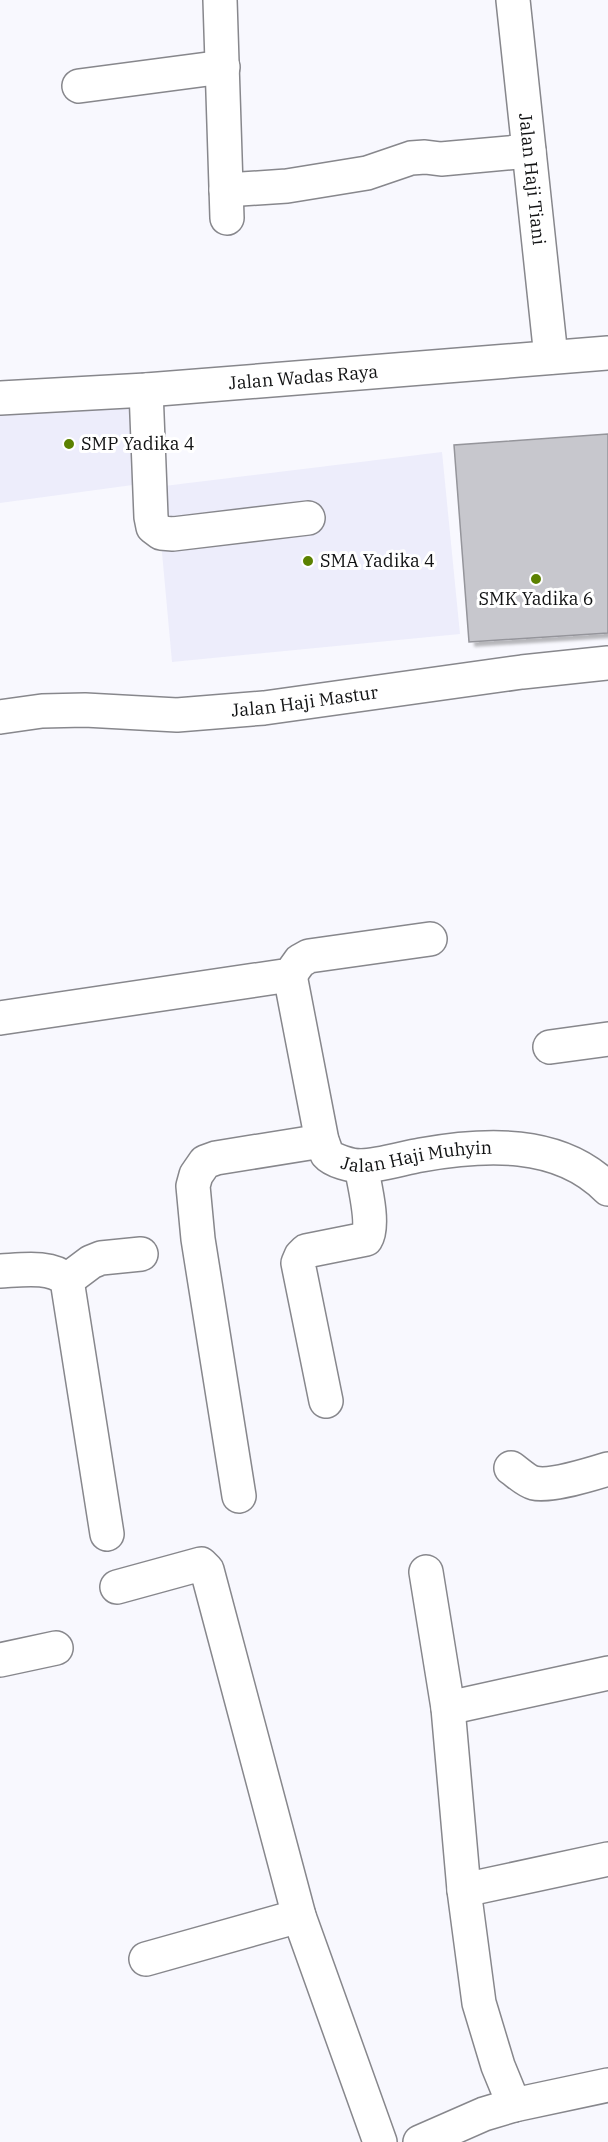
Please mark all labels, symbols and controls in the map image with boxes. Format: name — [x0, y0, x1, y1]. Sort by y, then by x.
street label: Jalan Haji Tiani — [514, 112, 551, 246]
street label: Jalan Wadas Raya — [228, 359, 379, 394]
place label: SMP Yadika 4 — [81, 432, 195, 455]
marker: SMP Yadika 4 — [62, 437, 76, 451]
place label: SMA Yadika 4 — [320, 549, 435, 572]
marker: SMA Yadika 4 — [301, 554, 315, 568]
marker: SMK Yadika 6 — [529, 572, 543, 586]
place label: SMK Yadika 6 — [478, 587, 594, 610]
street label: Jalan Haji Mastur — [230, 680, 380, 722]
street label: Jalan Haji Muhyin — [338, 1136, 492, 1177]

